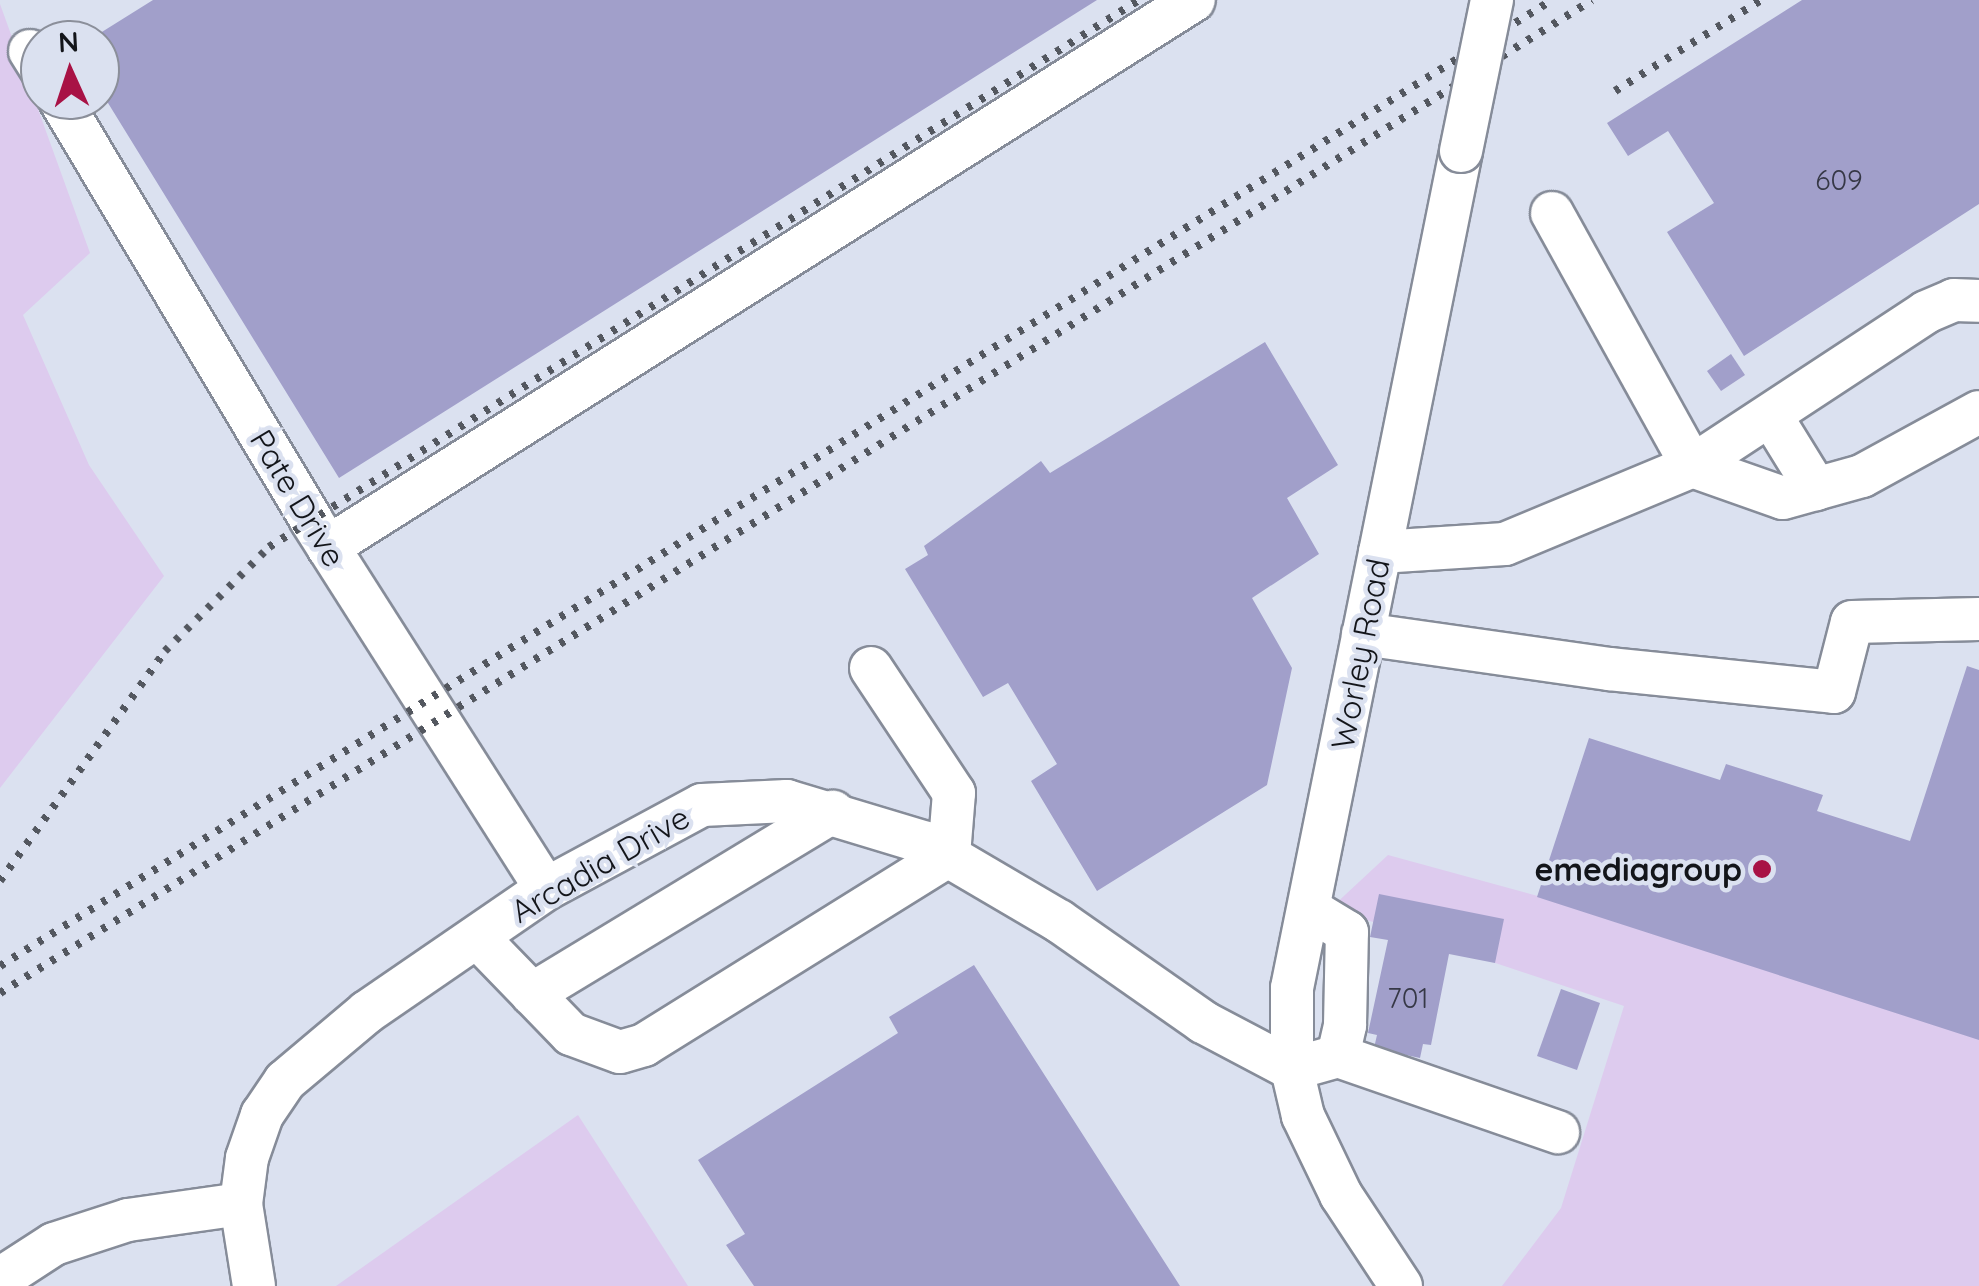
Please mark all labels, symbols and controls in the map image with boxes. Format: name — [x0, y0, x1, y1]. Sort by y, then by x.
north arrow — [20, 20, 120, 120]
text: N — [57, 24, 80, 60]
house number: 609 — [1815, 163, 1863, 197]
street label: Pate Drive — [242, 423, 354, 573]
street label: Worley Road — [1323, 555, 1397, 753]
street label: Arcadia Drive — [504, 797, 696, 931]
place label: emediagroup — [1535, 850, 1742, 888]
marker: emediagroup — [1751, 858, 1773, 880]
house number: 701 — [1387, 981, 1429, 1015]

